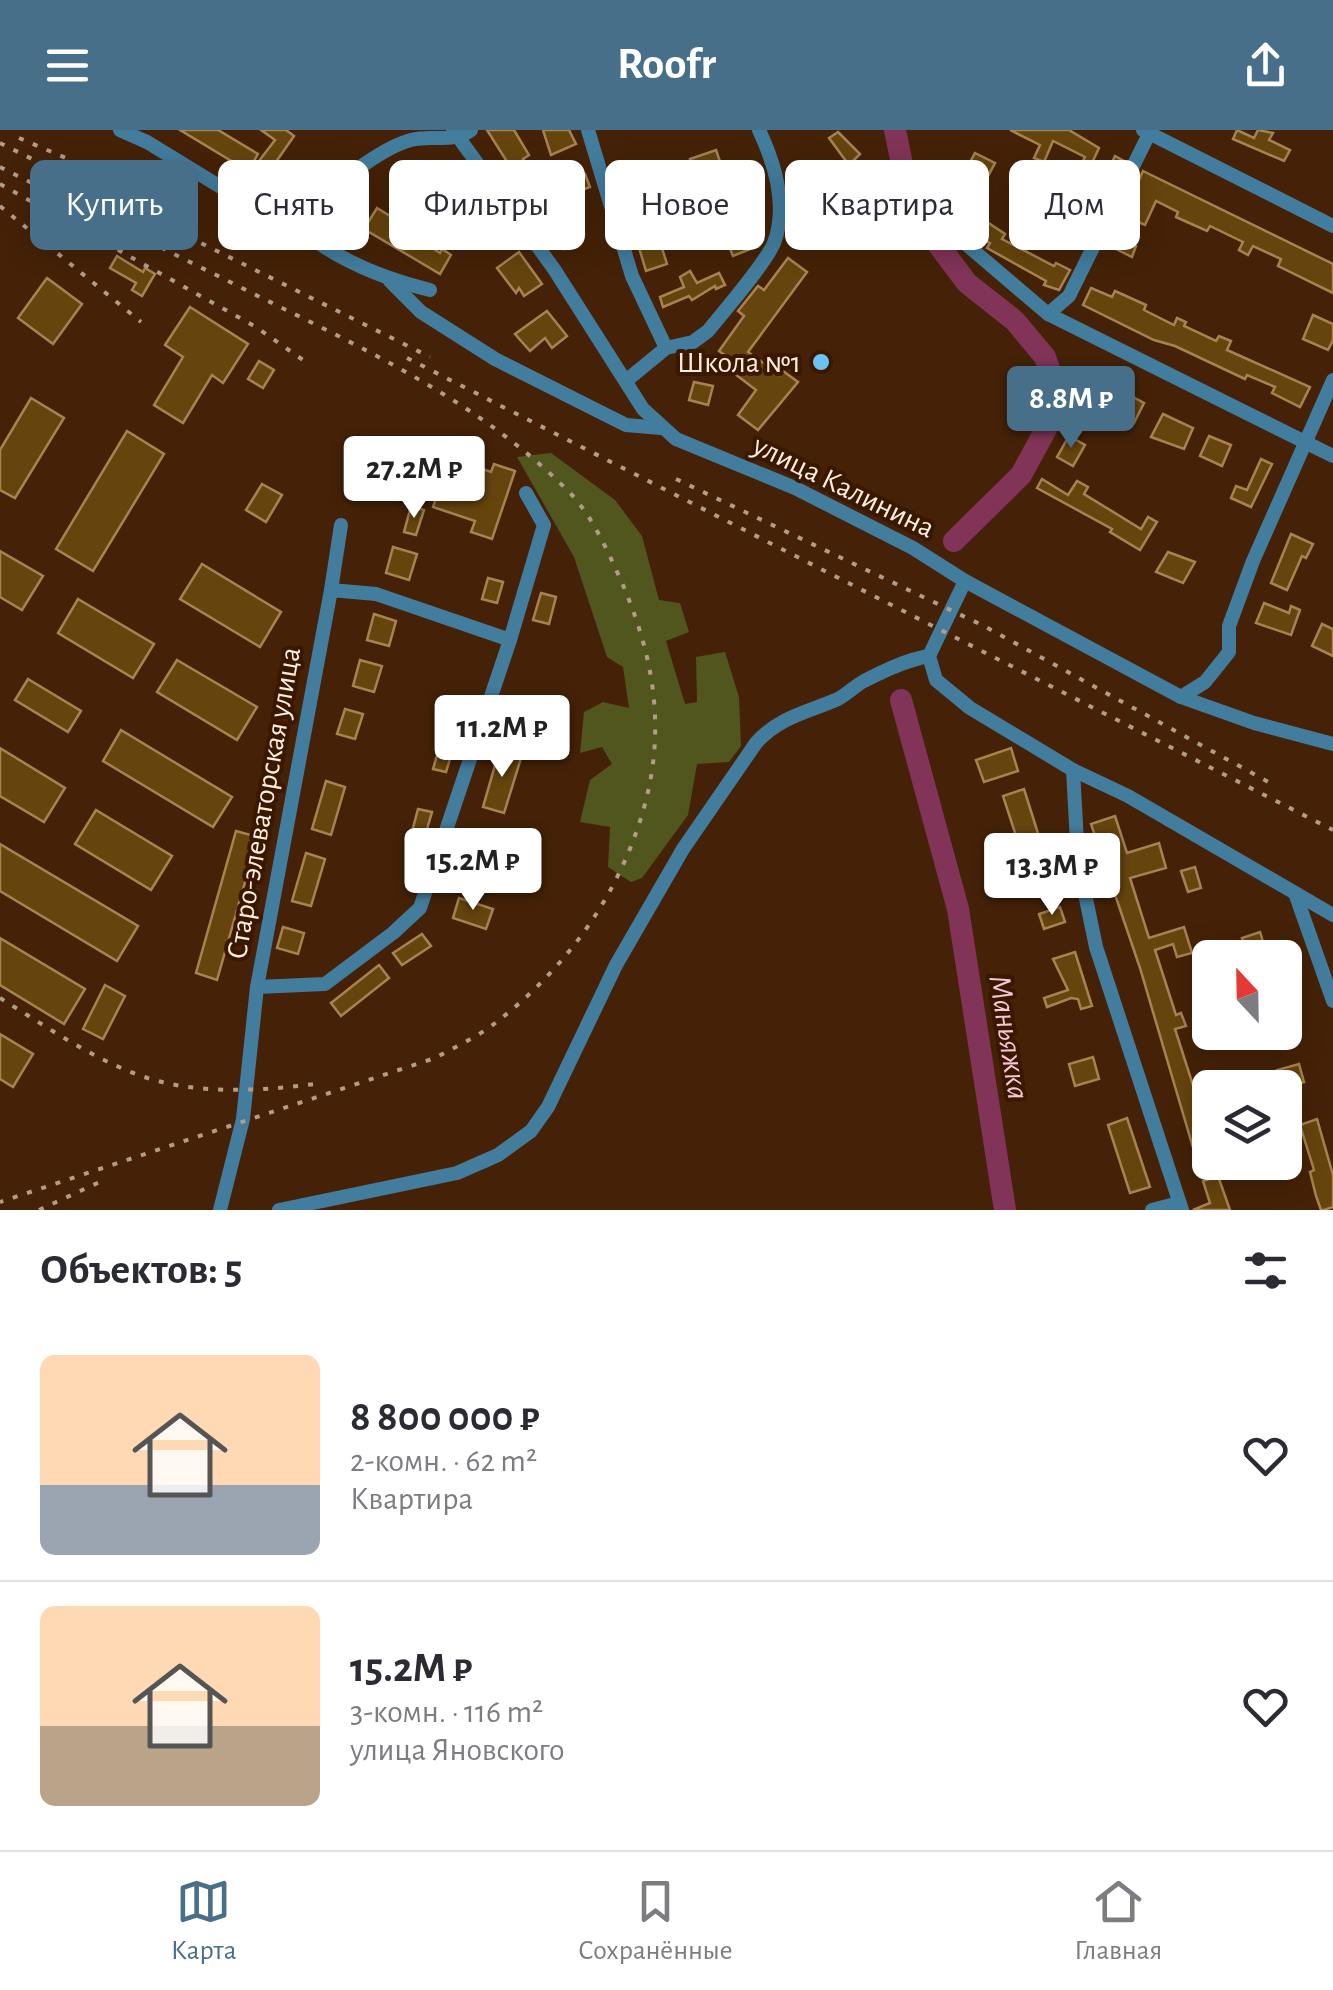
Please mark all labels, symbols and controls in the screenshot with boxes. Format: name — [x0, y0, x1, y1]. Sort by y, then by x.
icon: menu — [40, 38, 95, 93]
icon: share — [1238, 38, 1293, 93]
text: Roofr — [617, 42, 716, 87]
chip: Купить — [30, 160, 198, 250]
chip: Снять — [218, 160, 369, 250]
chip: Фильтры — [389, 160, 585, 250]
chip: Новое — [605, 160, 765, 250]
chip: Квартира — [785, 160, 989, 250]
chip: Дом — [1009, 160, 1140, 250]
place label: Школа №1 — [677, 348, 801, 378]
marker: Школа №1 — [810, 351, 832, 373]
pin: 8.8M ₽ — [990, 366, 1152, 451]
text: 8.8M ₽ — [1029, 382, 1113, 414]
street label: улица Калинина — [747, 430, 939, 544]
pin: 27.2M ₽ — [322, 436, 506, 521]
text: 27.2M ₽ — [366, 452, 462, 484]
street label: Старо-элеваторская улица — [222, 645, 306, 962]
pin: 11.2M ₽ — [410, 695, 594, 780]
text: 11.2M ₽ — [457, 711, 547, 743]
pin: 15.2M ₽ — [381, 828, 565, 913]
pin: 13.3M ₽ — [960, 833, 1144, 918]
text: 15.2M ₽ — [426, 844, 520, 876]
text: 13.3M ₽ — [1006, 849, 1098, 881]
north arrow — [1192, 940, 1302, 1050]
map controls — [1192, 940, 1302, 1180]
water label: Маньяжка — [983, 973, 1035, 1102]
button: layers — [1192, 1070, 1302, 1180]
icon: filters — [1238, 1243, 1293, 1298]
text: Объектов: 5 — [40, 1249, 242, 1291]
icon: home — [120, 1395, 240, 1515]
text: 8 800 000 ₽ — [350, 1396, 540, 1438]
icon: heart — [1238, 1428, 1293, 1483]
text: 2-комн. · 62 m² — [350, 1445, 537, 1477]
text: Квартира — [350, 1483, 473, 1515]
icon: home — [120, 1646, 240, 1766]
text: 15.2M ₽ — [350, 1647, 472, 1689]
icon: heart — [1238, 1679, 1293, 1734]
text: 3-комн. · 116 m² — [350, 1696, 543, 1728]
text: улица Яновского — [350, 1734, 564, 1766]
tab: Карта — [171, 1874, 236, 1968]
tab: Сохранённые — [578, 1874, 733, 1968]
tab: Главная — [1074, 1874, 1162, 1968]

